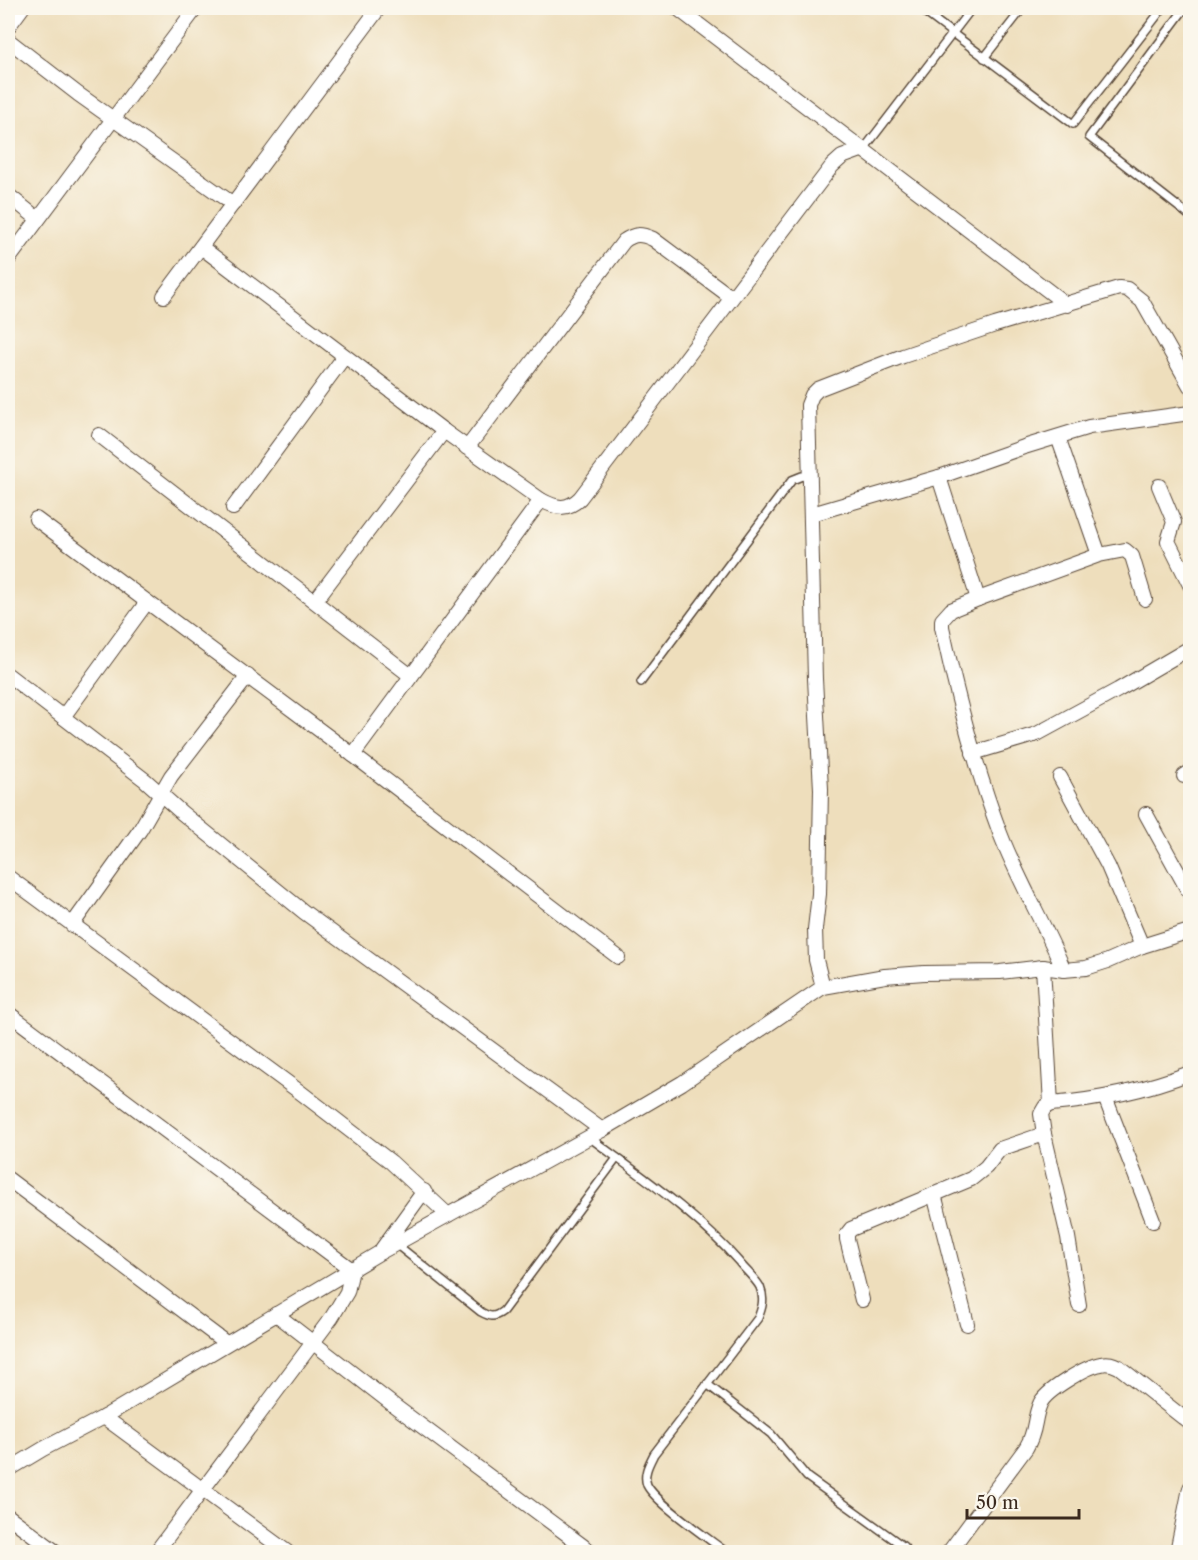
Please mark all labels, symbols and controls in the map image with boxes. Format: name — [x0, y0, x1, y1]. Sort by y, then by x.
scale bar — [967, 1482, 1080, 1520]
text: 50 m — [976, 1492, 1019, 1514]

